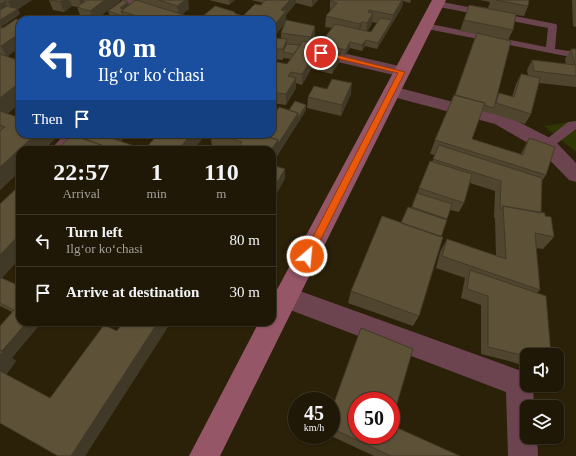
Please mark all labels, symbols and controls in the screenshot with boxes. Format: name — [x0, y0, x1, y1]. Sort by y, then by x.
icon: left — [32, 32, 84, 84]
text: 80 m — [98, 32, 156, 63]
pin — [304, 36, 338, 70]
icon: arrive — [310, 42, 332, 64]
text: Ilgʻor koʻchasi — [98, 65, 204, 85]
icon: arrive — [71, 108, 93, 130]
text: Then — [32, 111, 63, 127]
text: 22:57 — [53, 159, 109, 185]
text: 1 — [151, 159, 163, 185]
text: 110 — [204, 159, 239, 185]
text: Arrival — [62, 186, 100, 201]
text: min — [147, 186, 167, 201]
text: m — [216, 186, 226, 201]
text: Turn left — [66, 224, 123, 240]
icon: left — [32, 230, 54, 252]
text: 80 m — [230, 232, 260, 248]
position arrow — [286, 235, 328, 277]
text: Ilgʻor koʻchasi — [66, 241, 143, 256]
icon: arrive — [32, 282, 54, 304]
text: Arrive at destination — [66, 284, 199, 300]
text: 30 m — [230, 284, 260, 300]
map controls — [520, 348, 564, 444]
button: sound — [520, 348, 564, 392]
speed limit sign: 50 — [348, 392, 400, 444]
button: layers — [520, 400, 564, 444]
text: 45 — [304, 402, 324, 424]
text: km/h — [304, 422, 324, 433]

